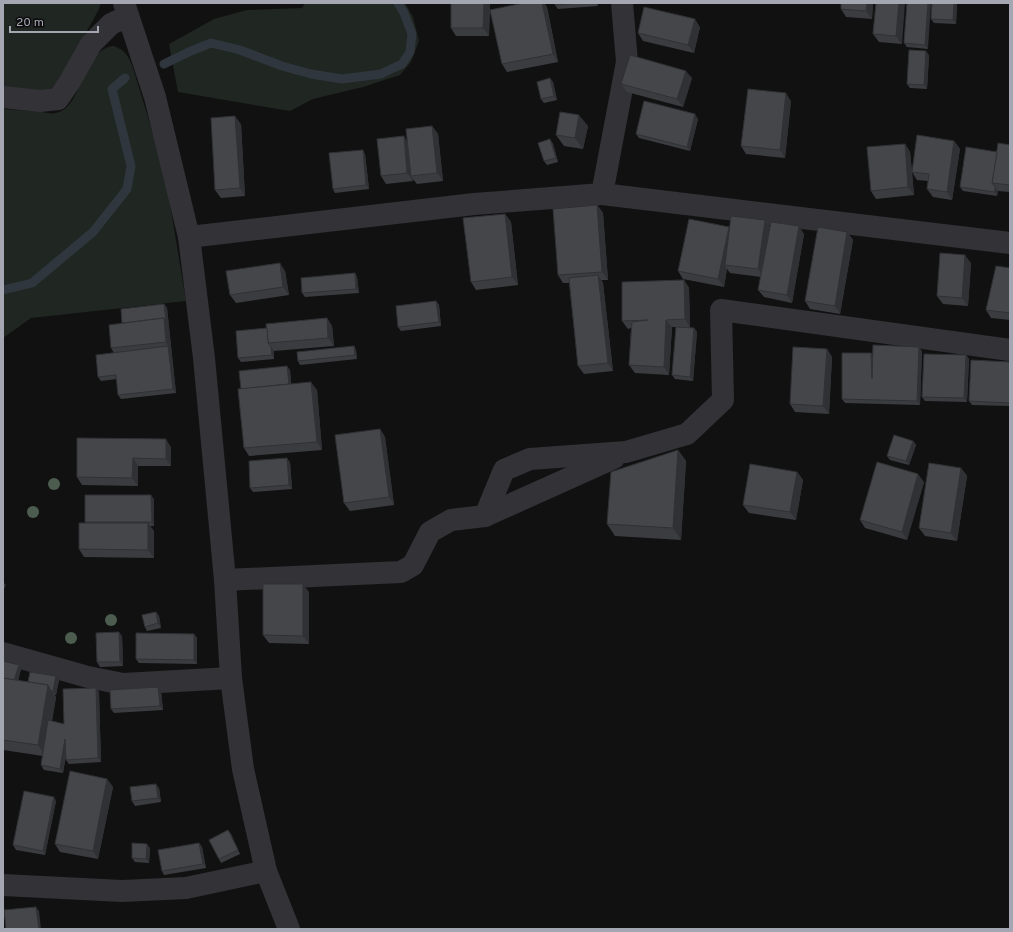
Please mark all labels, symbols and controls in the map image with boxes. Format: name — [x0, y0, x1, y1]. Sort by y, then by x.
scale bar — [10, 8, 98, 34]
text: 20 m — [16, 15, 44, 31]

